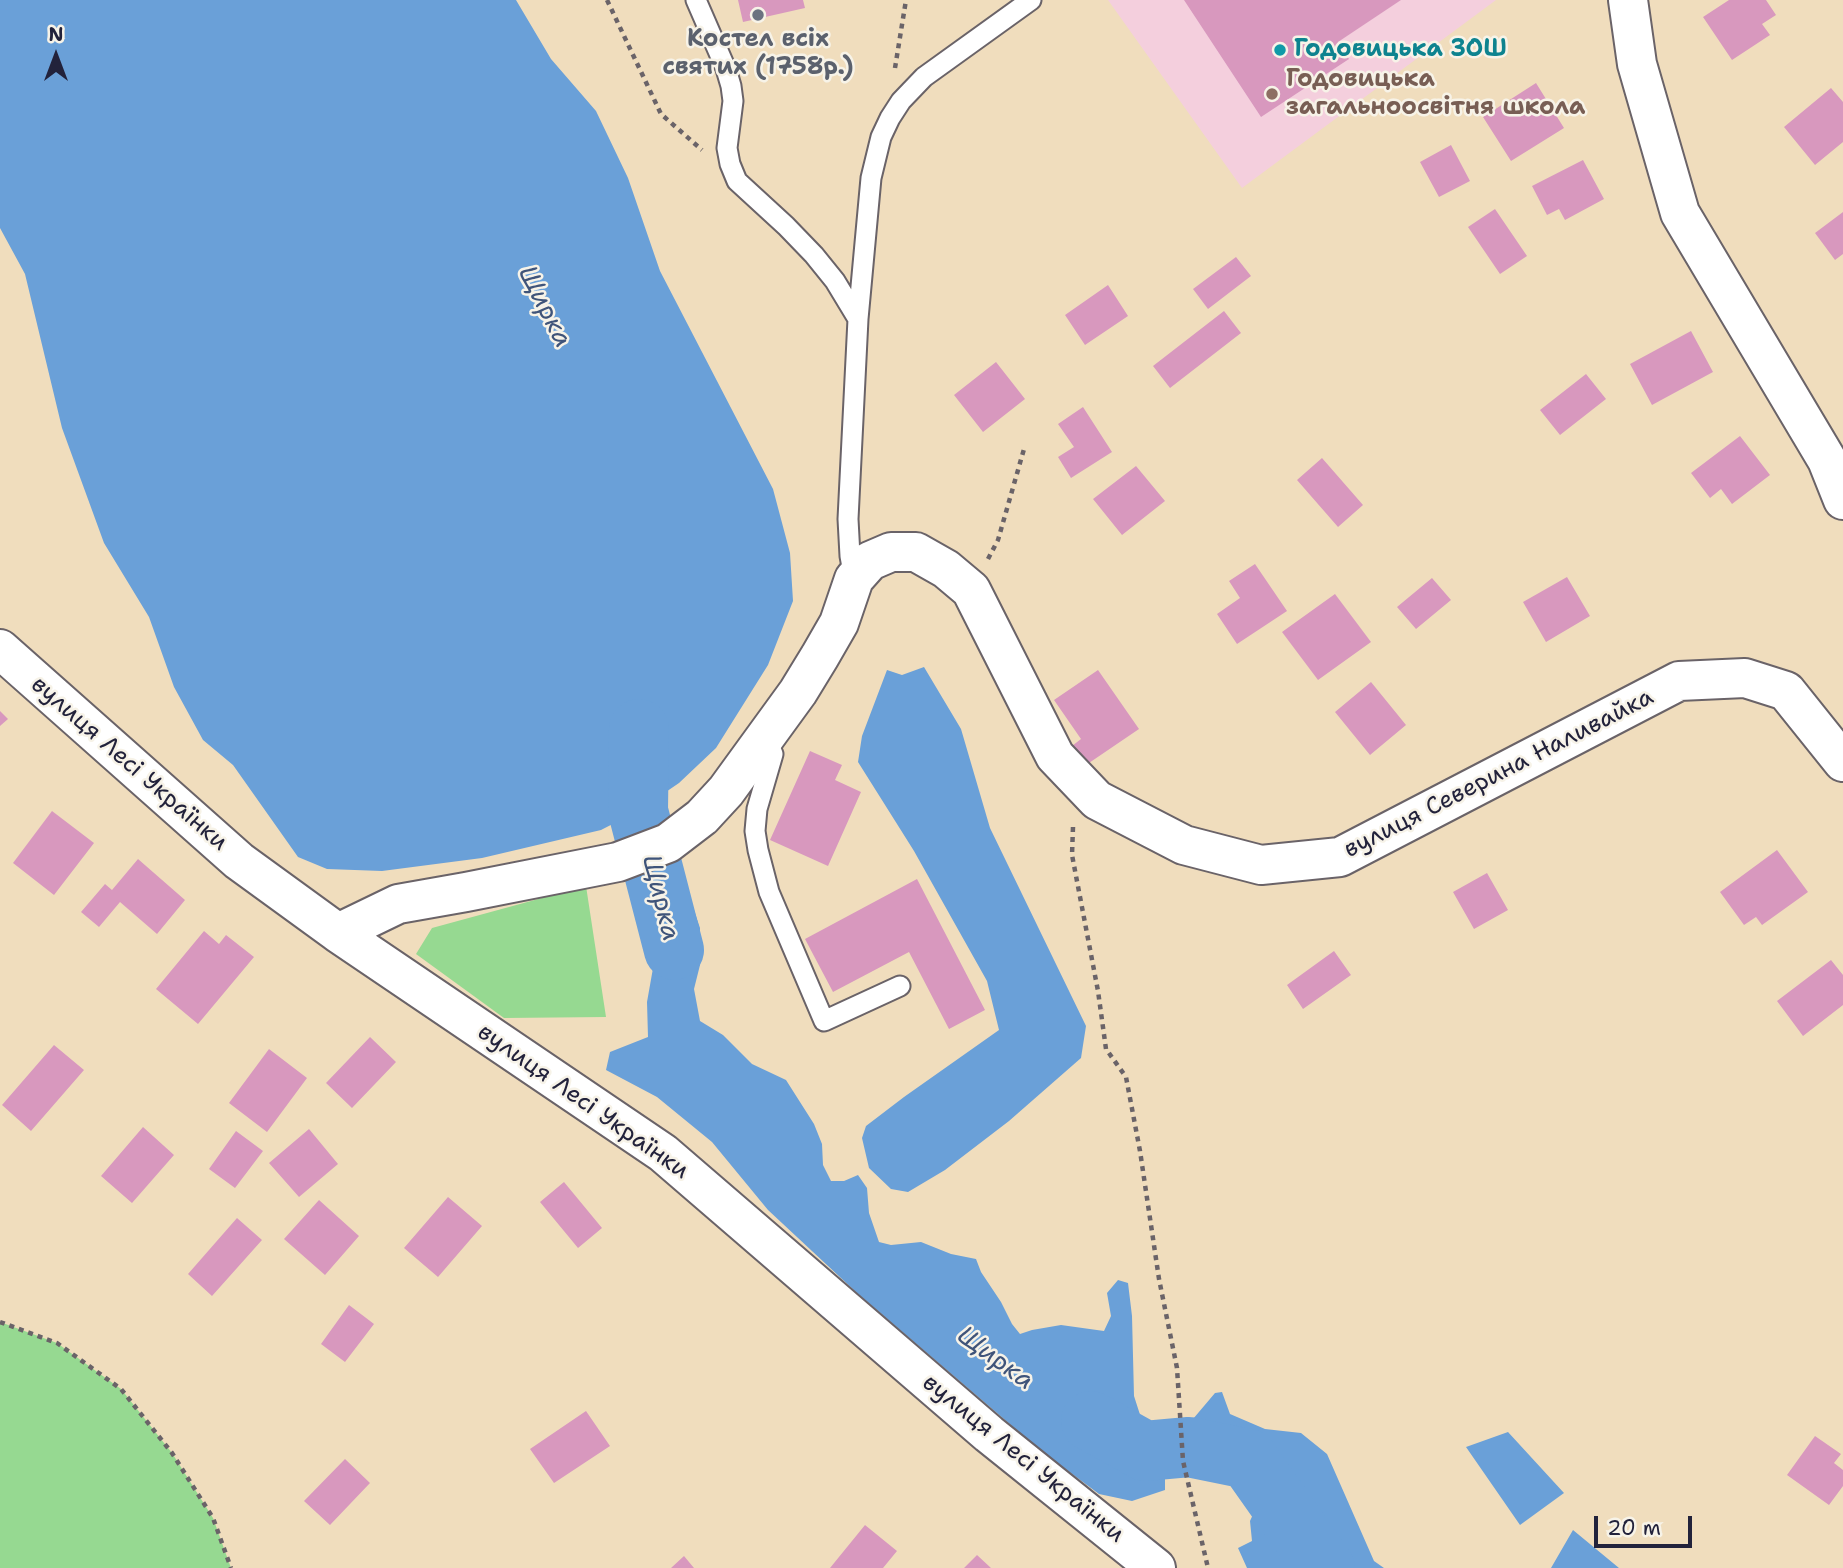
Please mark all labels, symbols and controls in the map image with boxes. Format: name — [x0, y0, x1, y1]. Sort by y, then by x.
marker: Костел всіх святих (1758р.) — [750, 7, 766, 23]
north arrow — [21, 21, 91, 91]
text: N — [48, 22, 64, 47]
place label: Костел всіх святих (1758р.) — [662, 26, 854, 82]
place label: Годовицька ЗОШ — [1294, 36, 1507, 64]
marker: Годовицька ЗОШ — [1272, 42, 1288, 58]
place label: Годовицька загальноосвітня школа — [1286, 66, 1585, 122]
marker: Годовицька загальноосвітня школа — [1264, 86, 1280, 102]
water label: Щирка — [510, 261, 578, 353]
street label: вулиця Лесі Українки — [25, 671, 233, 857]
street label: вулиця Северина Наливайка — [1339, 683, 1659, 865]
water label: Щирка — [634, 852, 686, 944]
street label: вулиця Лесі Українки — [472, 1018, 694, 1186]
water label: Щирка — [951, 1321, 1039, 1397]
street label: вулиця Лесі Українки — [916, 1369, 1130, 1549]
scale bar — [1598, 1502, 1696, 1546]
text: 20 m — [1607, 1514, 1661, 1542]

